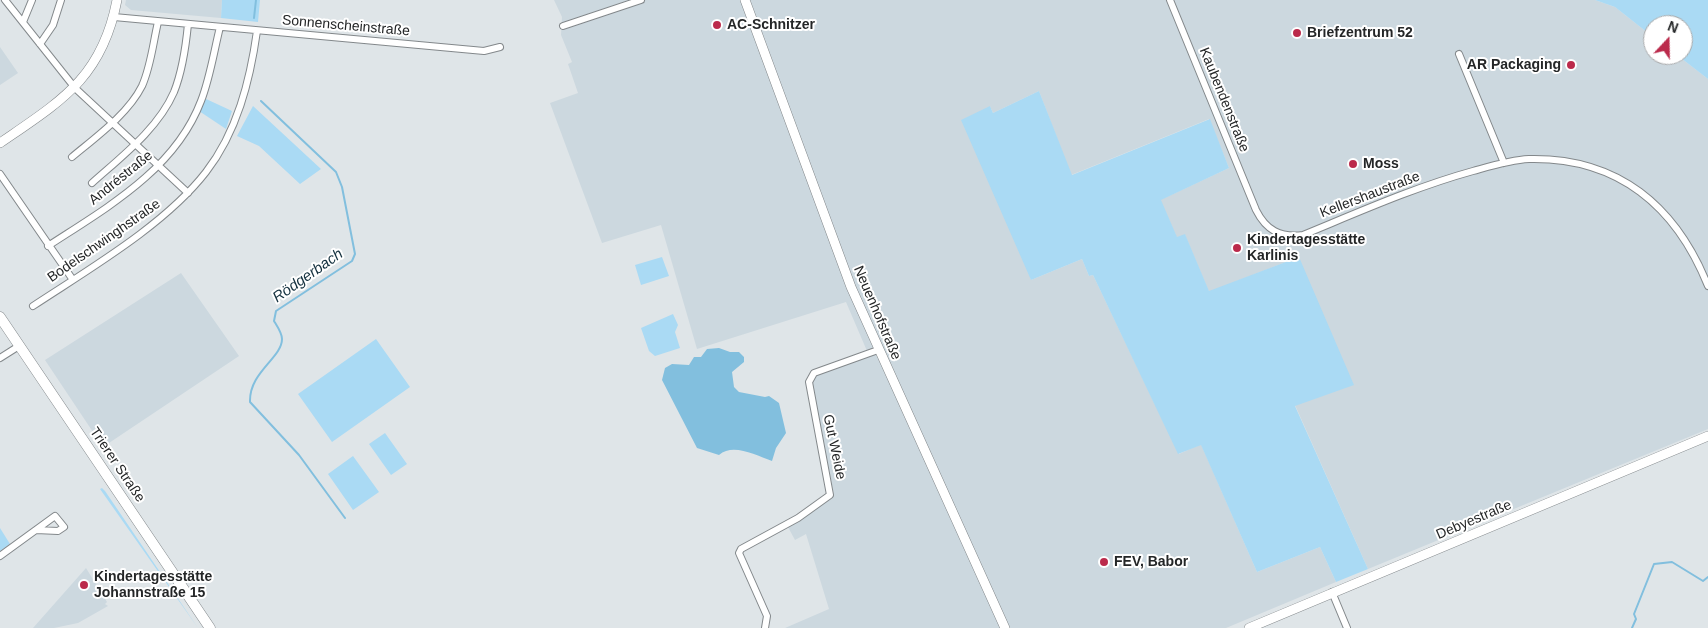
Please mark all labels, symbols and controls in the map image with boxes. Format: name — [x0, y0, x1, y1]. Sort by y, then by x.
street label: Sonnenscheinstraße — [281, 12, 411, 40]
north arrow — [1643, 15, 1693, 65]
place label: AC-Schnitzer — [727, 17, 815, 33]
text: N — [1665, 18, 1681, 36]
marker: AC-Schnitzer — [711, 19, 723, 31]
place label: Briefzentrum 52 — [1307, 25, 1413, 41]
marker: Briefzentrum 52 — [1291, 27, 1303, 39]
street label: Kaubendenstraße — [1195, 45, 1253, 155]
place label: AR Packaging — [1467, 57, 1561, 73]
marker: AR Packaging — [1565, 59, 1577, 71]
street label: Andréstraße — [86, 147, 156, 209]
place label: Moss — [1363, 156, 1399, 172]
marker: Moss — [1347, 158, 1359, 170]
street label: Kellershaustraße — [1318, 168, 1422, 222]
street label: Bodelschwinghstraße — [44, 196, 164, 286]
place label: Kindertagesstätte Karlinis — [1247, 232, 1365, 264]
marker: Kindertagesstätte Karlinis — [1231, 242, 1243, 254]
water label: Rödgerbach — [269, 245, 347, 307]
street label: Neuenhofstraße — [850, 264, 904, 362]
street label: Gut Weide — [819, 413, 849, 481]
street label: Trierer Straße — [86, 424, 148, 506]
street label: Debyestraße — [1434, 497, 1514, 543]
place label: FEV, Babor — [1114, 554, 1188, 570]
marker: FEV, Babor — [1098, 556, 1110, 568]
place label: Kindertagesstätte Johannstraße 15 — [94, 569, 212, 602]
marker: Kindertagesstätte Johannstraße 15 — [78, 579, 90, 591]

